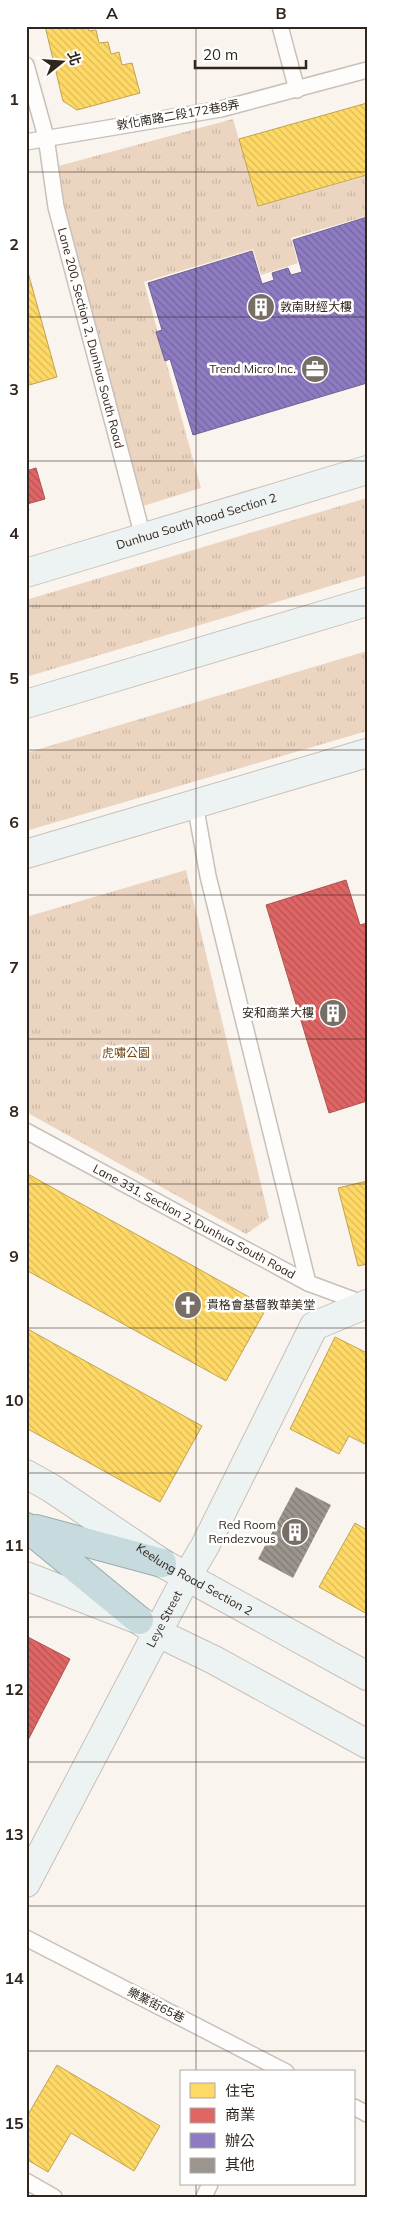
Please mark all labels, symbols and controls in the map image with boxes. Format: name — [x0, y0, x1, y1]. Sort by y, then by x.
text: A — [106, 3, 118, 23]
text: B — [275, 3, 287, 23]
north arrow — [38, 38, 88, 88]
scale bar — [195, 38, 307, 70]
text: 20 m — [203, 45, 238, 64]
text: 北 — [64, 49, 85, 68]
text: 1 — [9, 89, 19, 109]
street label: 敦化南路二段172巷8弄 — [115, 96, 241, 133]
street label: Lane 200, Section 2, Dunhua South Road — [55, 226, 127, 450]
text: 2 — [9, 234, 19, 254]
building icon: 敦南財經大樓 — [246, 292, 276, 322]
place label: 敦南財經大樓 — [280, 299, 352, 314]
office icon: Trend Micro Inc. — [300, 354, 330, 384]
place label: Trend Micro Inc. — [209, 361, 296, 376]
text: 3 — [9, 379, 19, 399]
street label: Dunhua South Road Section 2 — [114, 490, 278, 552]
text: 4 — [9, 523, 19, 543]
text: 5 — [9, 668, 19, 688]
text: 6 — [9, 812, 19, 832]
text: 7 — [9, 957, 19, 977]
building icon: 安和商業大樓 — [318, 998, 348, 1028]
place label: 安和商業大樓 — [242, 1005, 314, 1020]
park label: 虎嘯公園 — [102, 1045, 150, 1060]
text: 8 — [9, 1101, 19, 1121]
street label: Lane 331, Section 2, Dunhua South Road — [91, 1161, 298, 1282]
text: 9 — [9, 1246, 19, 1266]
church icon: 貴格會基督教華美堂 — [173, 1290, 203, 1320]
place label: 貴格會基督教華美堂 — [207, 1297, 315, 1312]
text: 10 — [4, 1390, 24, 1410]
place label: Red Room Rendezvous — [208, 1517, 276, 1546]
building icon: Red Room Rendezvous — [280, 1517, 310, 1547]
text: 11 — [4, 1535, 24, 1555]
street label: Keelung Road Section 2 — [134, 1540, 255, 1618]
street label: Leye Street — [143, 1588, 185, 1650]
text: 12 — [4, 1679, 24, 1699]
text: 13 — [4, 1824, 24, 1844]
text: 14 — [4, 1968, 24, 1988]
street label: 樂業街65巷 — [125, 1984, 187, 2025]
legend — [180, 2070, 356, 2186]
text: 住宅 — [225, 2081, 255, 2100]
text: 商業 — [225, 2105, 255, 2124]
text: 15 — [4, 2113, 24, 2133]
text: 辦公 — [225, 2131, 255, 2150]
text: 其他 — [225, 2155, 255, 2174]

